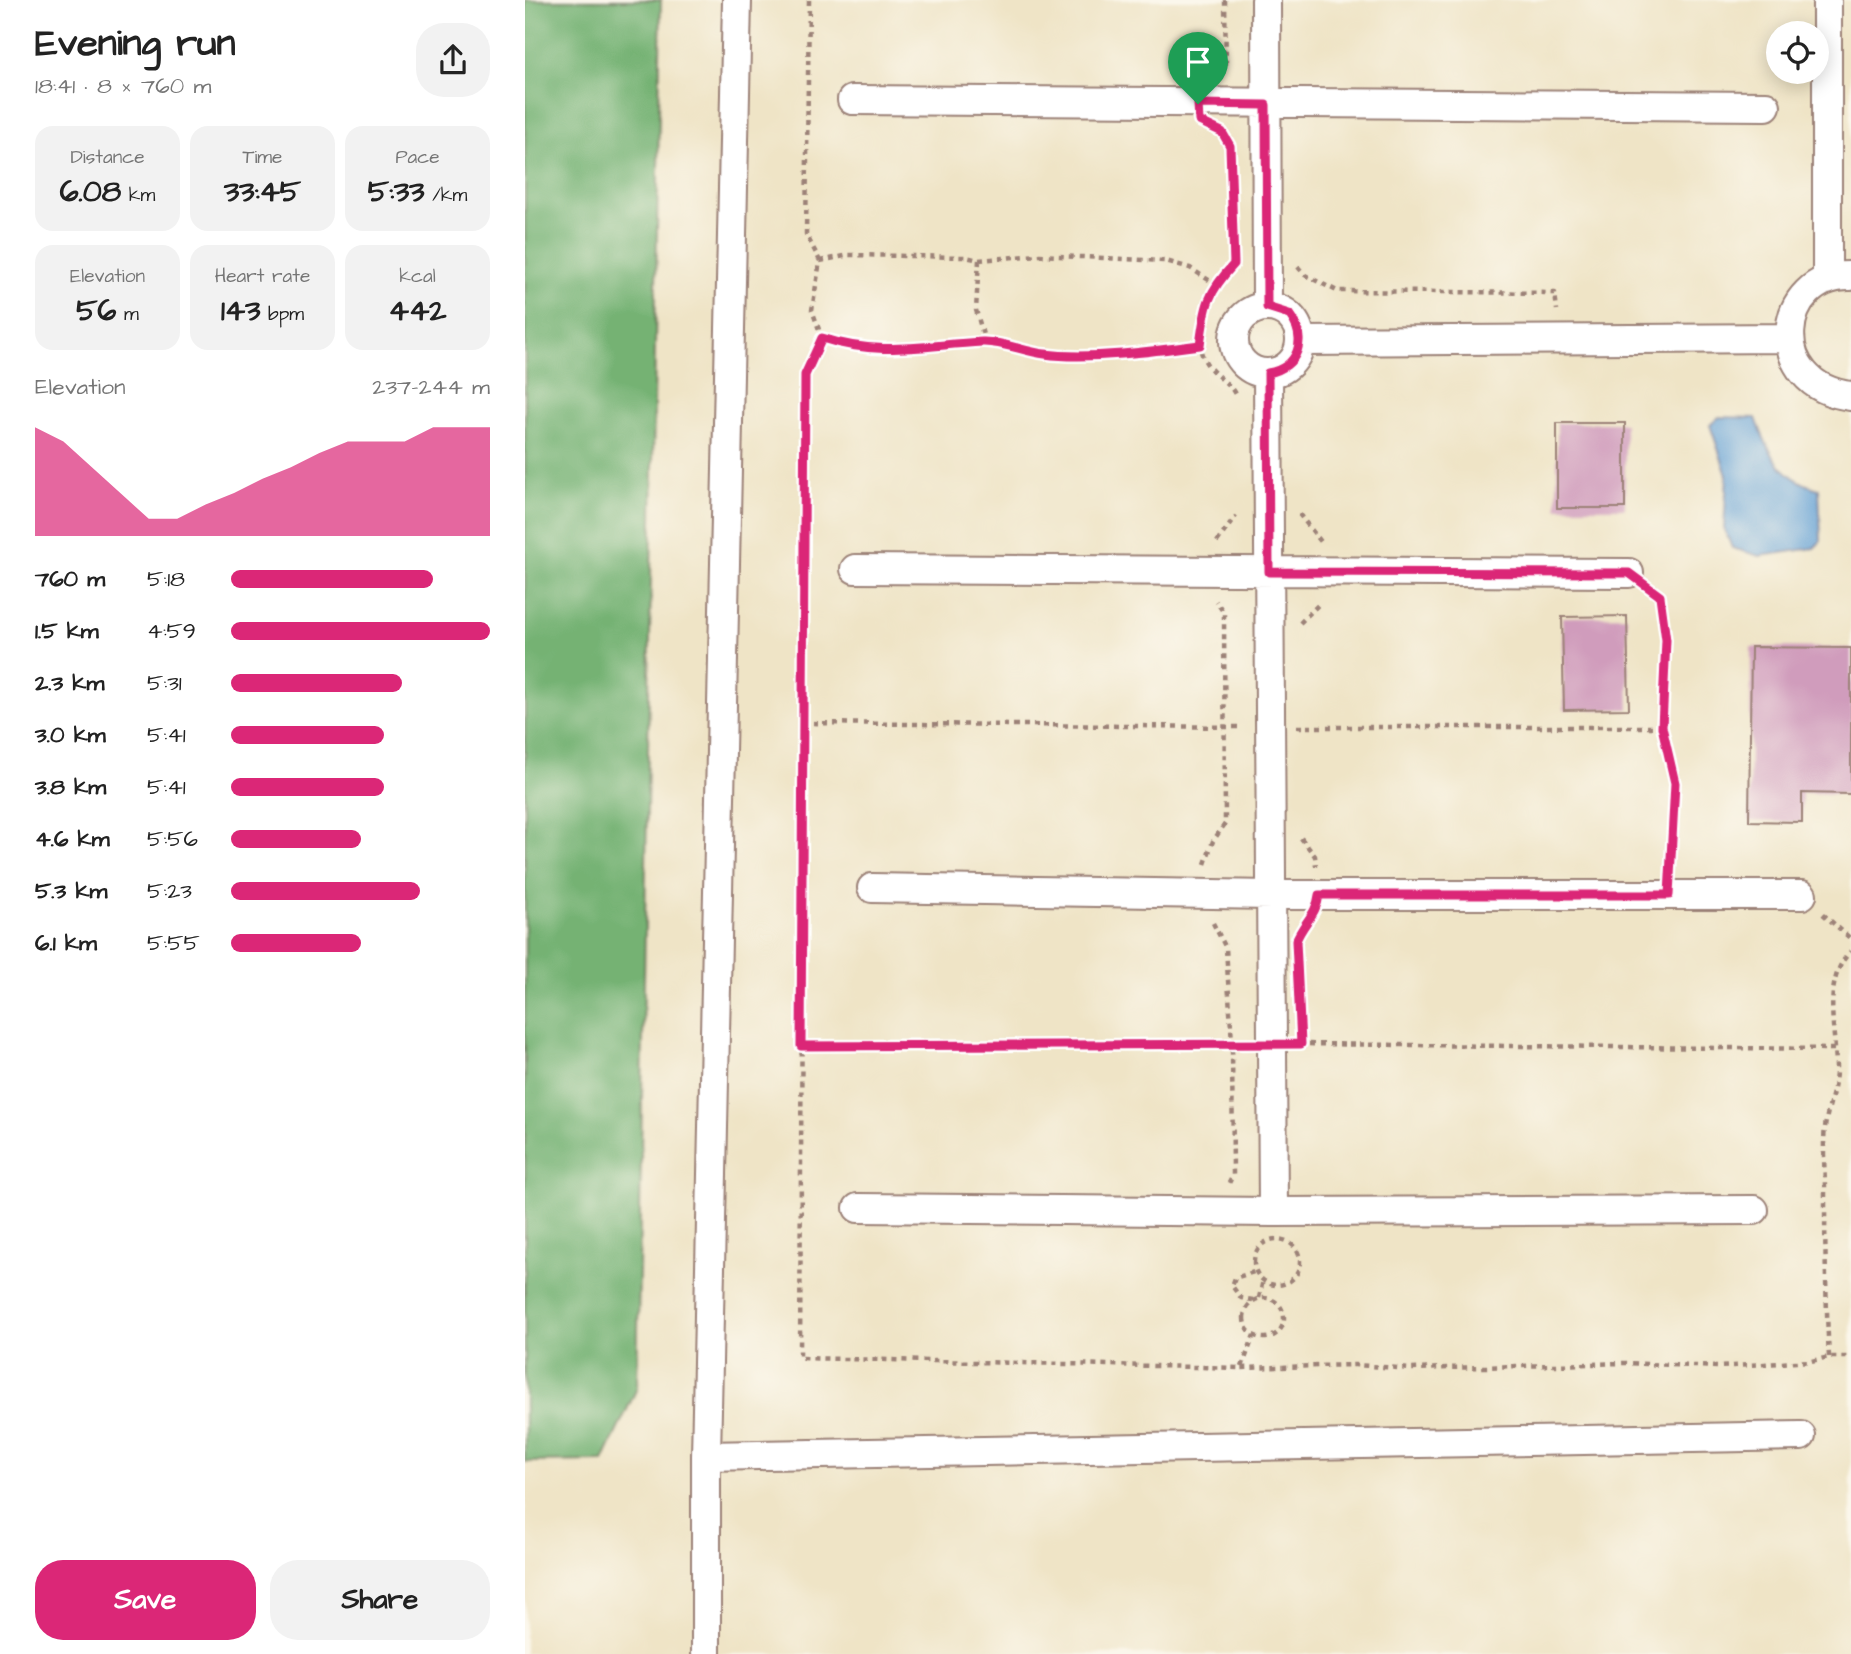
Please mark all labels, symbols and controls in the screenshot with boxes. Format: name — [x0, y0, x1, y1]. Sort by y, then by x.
text: Evening run — [35, 18, 236, 70]
map controls — [1766, 21, 1829, 84]
button: locate — [1766, 21, 1829, 84]
button: share — [416, 23, 490, 97]
pin — [1168, 32, 1228, 104]
icon: arrive — [1179, 43, 1217, 81]
text: 18:41 · 8 × 760 m — [35, 70, 211, 102]
text: Distance — [71, 144, 144, 171]
text: Time — [243, 144, 282, 171]
text: Pace — [395, 144, 440, 171]
text: 6.08 — [60, 171, 121, 213]
text: 33:45 — [224, 171, 301, 213]
text: 5:33 — [368, 171, 425, 213]
text: km — [121, 182, 155, 209]
text: /km — [425, 182, 467, 209]
text: Elevation — [70, 263, 145, 290]
text: Heart rate — [215, 263, 310, 290]
text: kcal — [399, 263, 436, 290]
text: 56 — [76, 290, 116, 332]
text: 143 — [221, 290, 260, 332]
text: 442 — [388, 290, 447, 332]
text: m — [116, 301, 139, 328]
text: bpm — [260, 301, 304, 328]
text: Elevation — [35, 371, 126, 403]
text: 237–244 m — [372, 371, 490, 403]
text: 760 m — [35, 563, 105, 595]
text: 5:18 — [147, 563, 185, 595]
text: 1.5 km — [35, 615, 99, 647]
text: 4:59 — [147, 615, 196, 647]
text: 2.3 km — [35, 667, 104, 699]
text: 5:31 — [147, 667, 182, 699]
text: 3.0 km — [35, 719, 106, 751]
text: 5:41 — [147, 719, 186, 751]
text: 3.8 km — [35, 771, 106, 803]
text: 5:41 — [147, 771, 186, 803]
text: 4.6 km — [35, 823, 110, 855]
text: 5:56 — [147, 823, 198, 855]
text: 5.3 km — [35, 875, 107, 907]
text: 5:23 — [147, 875, 192, 907]
text: 6.1 km — [35, 927, 97, 959]
text: 5:55 — [147, 927, 200, 959]
button: Save — [35, 1560, 256, 1640]
button: Share — [270, 1560, 490, 1640]

